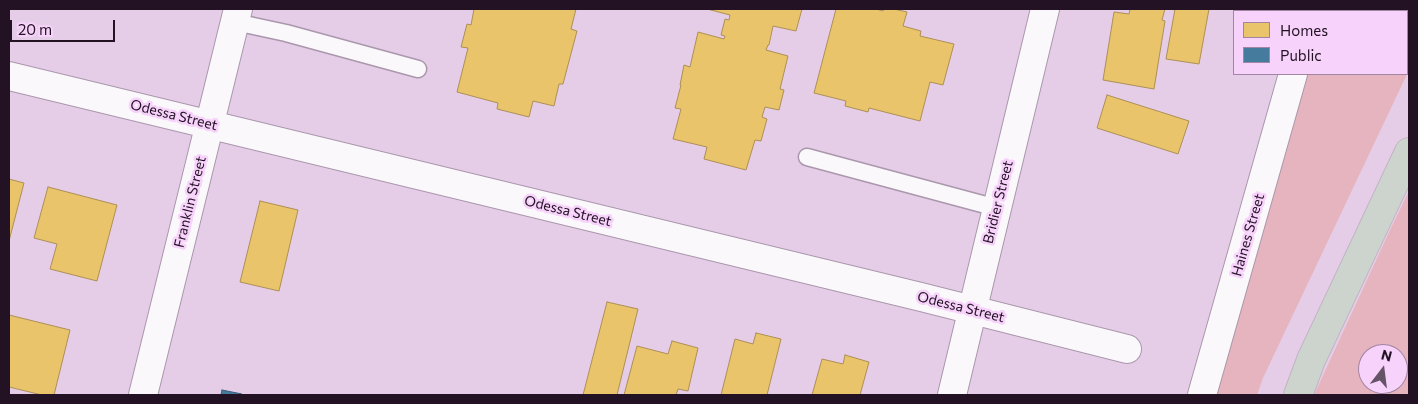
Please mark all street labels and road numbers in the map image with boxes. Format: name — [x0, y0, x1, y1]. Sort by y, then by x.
street label: Odessa Street — [129, 96, 219, 134]
street label: Franklin Street — [171, 155, 209, 249]
street label: Bridier Street — [980, 159, 1016, 245]
street label: Odessa Street — [523, 192, 613, 230]
street label: Haines Street — [1228, 192, 1268, 278]
street label: Odessa Street — [916, 288, 1006, 326]

